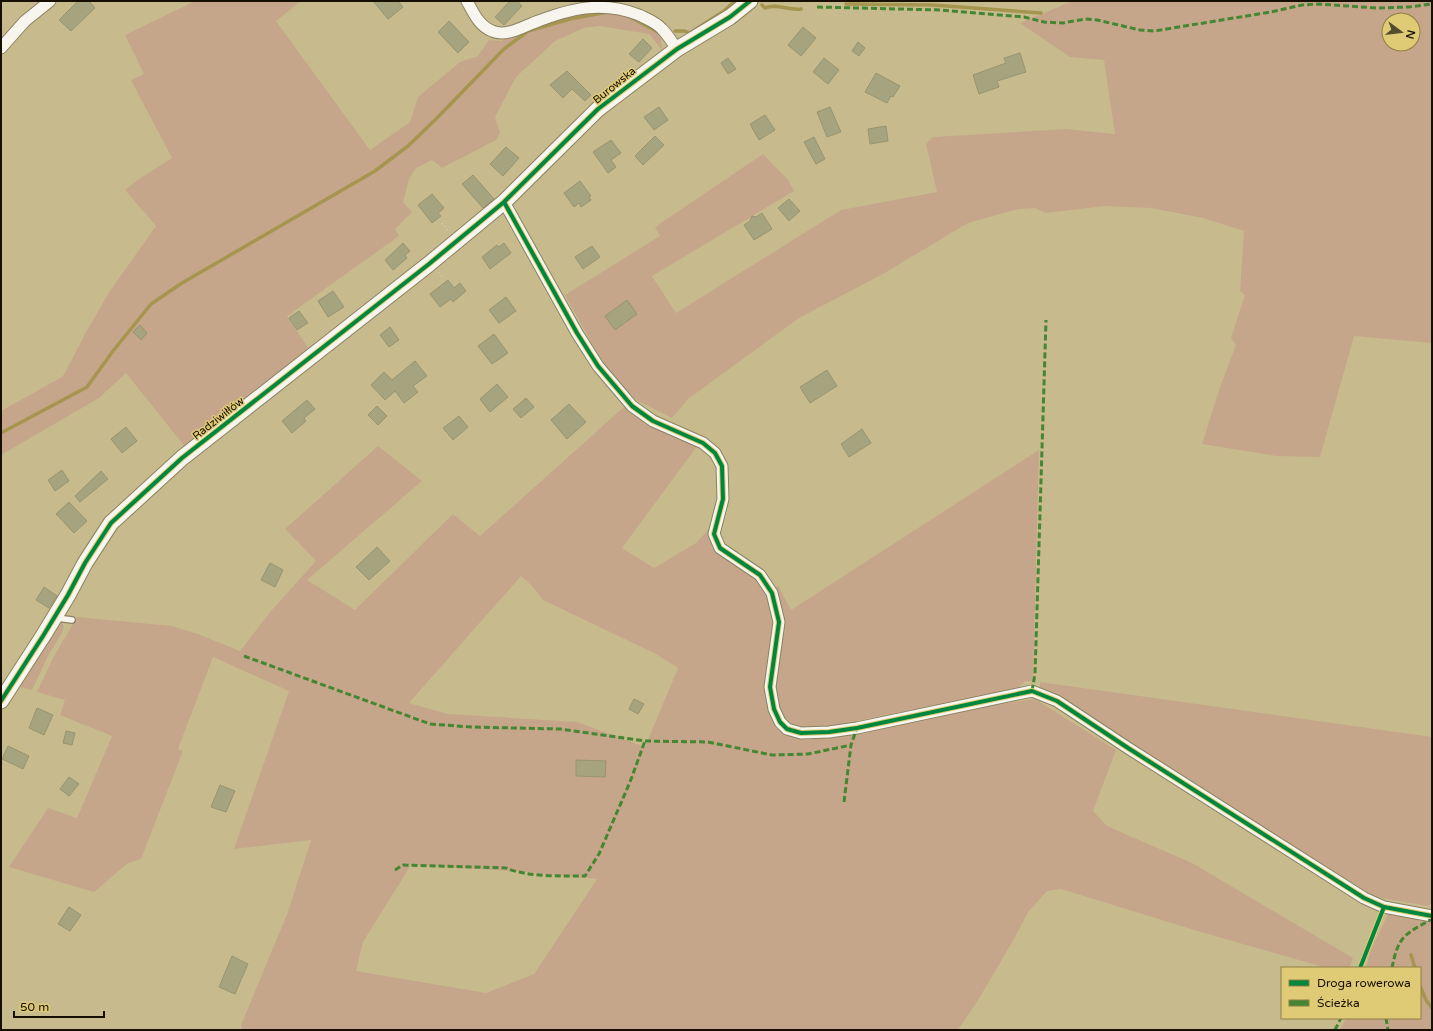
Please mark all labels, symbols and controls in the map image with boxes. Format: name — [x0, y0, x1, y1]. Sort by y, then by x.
north arrow — [1381, 12, 1421, 52]
text: N — [1403, 29, 1418, 40]
street label: Burowska — [590, 64, 638, 106]
street label: Radziwiłłów — [190, 394, 247, 442]
legend — [1281, 967, 1421, 1019]
text: Droga rowerowa — [1317, 976, 1411, 990]
scale bar — [14, 993, 104, 1019]
text: Ścieżka — [1317, 996, 1360, 1010]
text: 50 m — [20, 1000, 49, 1014]

